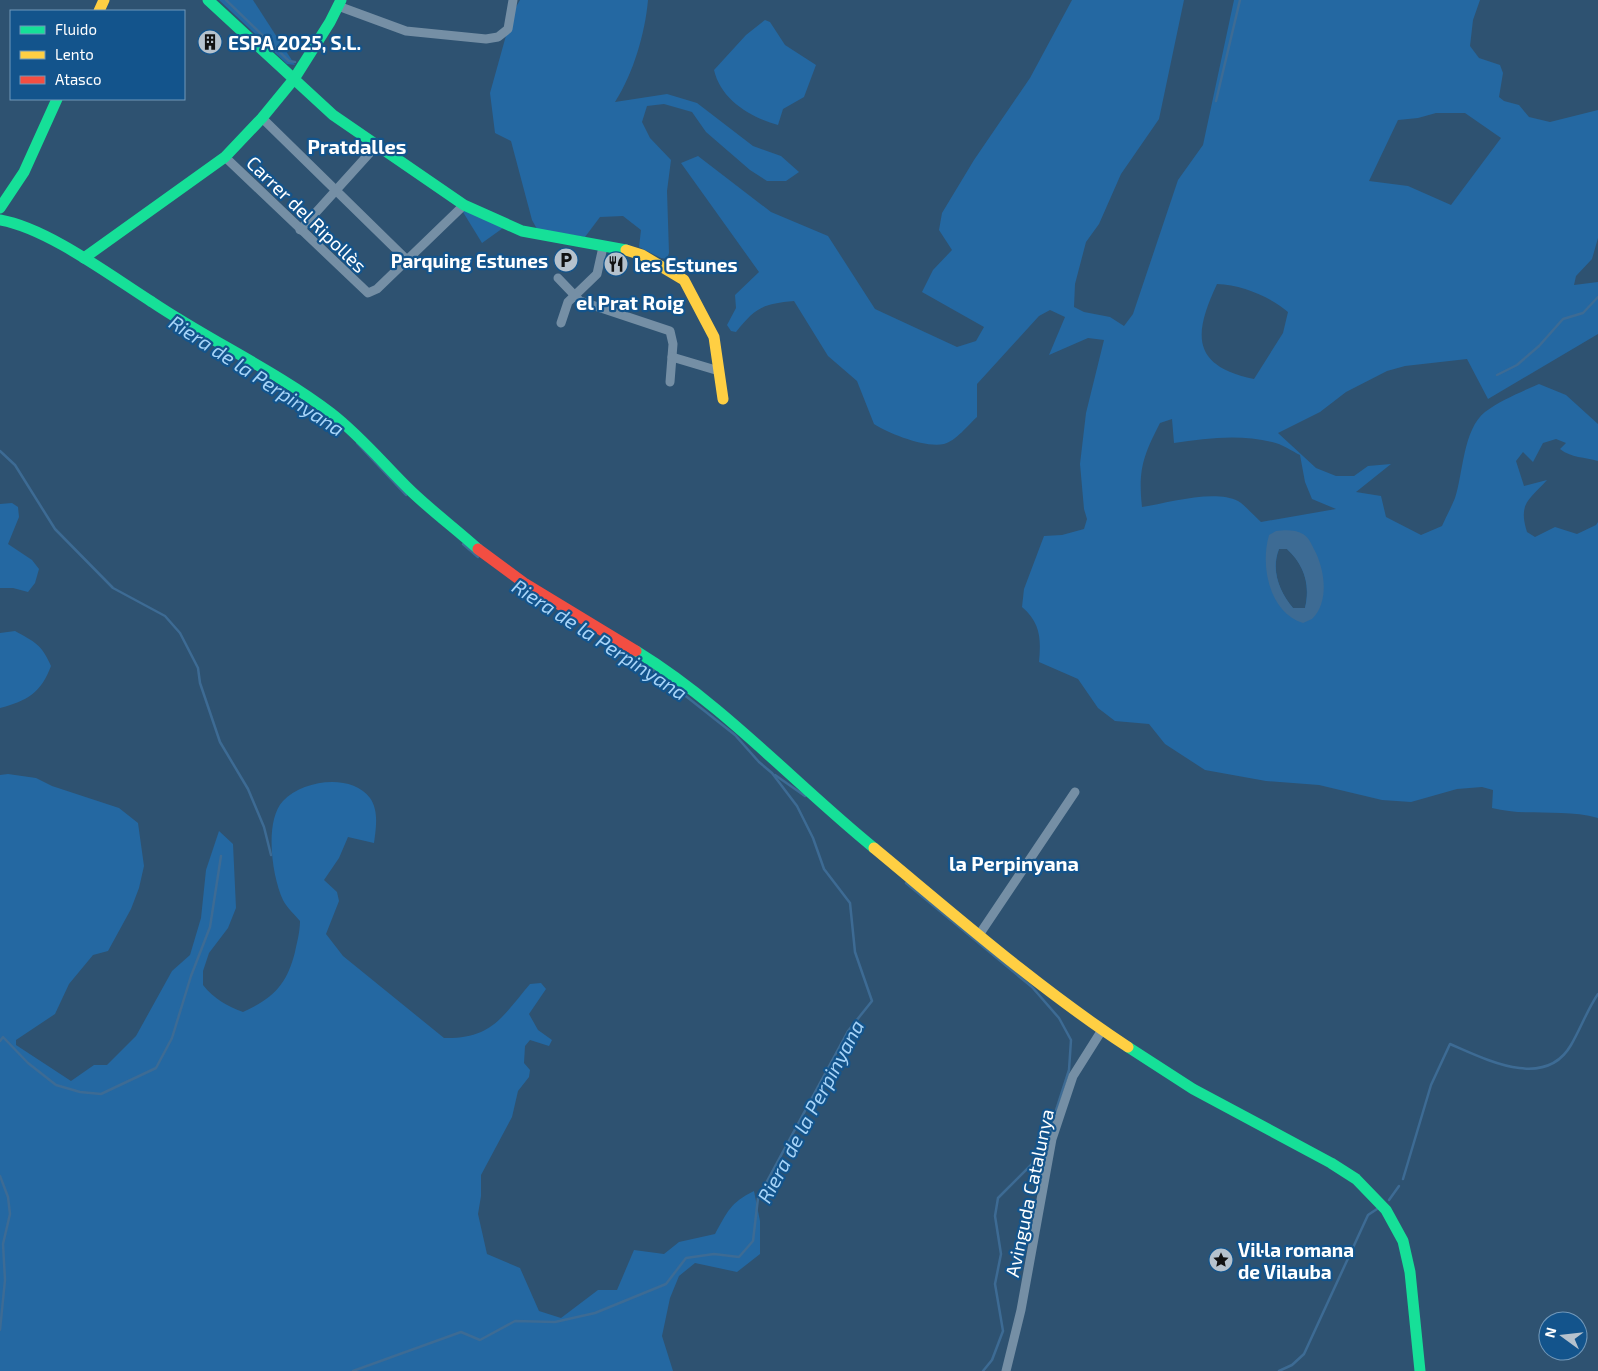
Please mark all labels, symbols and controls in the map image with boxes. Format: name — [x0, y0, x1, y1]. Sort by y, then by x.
legend — [10, 10, 185, 100]
text: Fluido — [55, 20, 97, 38]
building icon: ESPA 2025, S.L. — [197, 29, 223, 55]
place label: ESPA 2025, S.L. — [228, 31, 361, 54]
text: Lento — [55, 45, 94, 63]
text: Atasco — [55, 70, 101, 88]
district label: Pratdalles — [308, 134, 406, 158]
street label: Carrer del Ripollès — [242, 151, 372, 277]
parking icon: Parquing Estunes — [553, 247, 579, 273]
place label: Parquing Estunes — [391, 249, 548, 272]
restaurant icon: les Estunes — [603, 251, 629, 277]
place label: les Estunes — [634, 253, 738, 276]
district label: el Prat Roig — [576, 290, 685, 314]
water label: Riera de la Perpinyana — [164, 309, 349, 441]
water label: Riera de la Perpinyana — [507, 573, 692, 705]
district label: la Perpinyana — [949, 851, 1079, 876]
water label: Riera de la Perpinyana — [752, 1015, 869, 1207]
street label: Avinguda Catalunya — [1000, 1107, 1058, 1279]
place label: Vil·la romana de Vilauba — [1238, 1238, 1354, 1283]
place icon: Vil·la romana de Vilauba — [1208, 1247, 1234, 1273]
north arrow — [1538, 1311, 1588, 1361]
text: N — [1540, 1325, 1559, 1340]

